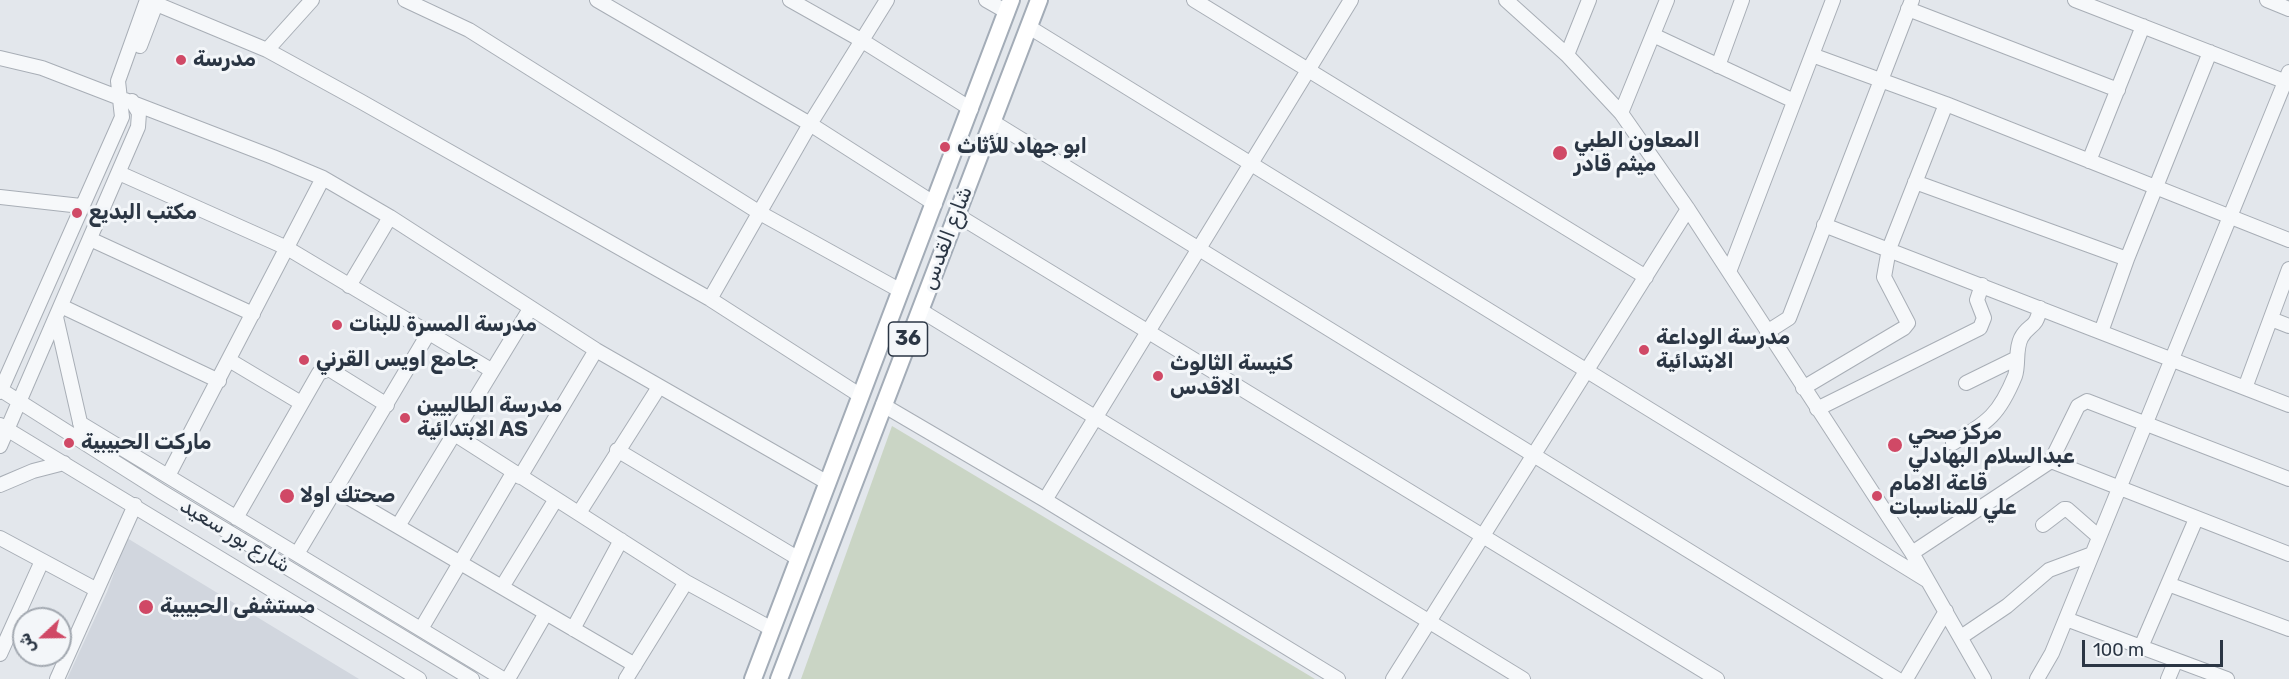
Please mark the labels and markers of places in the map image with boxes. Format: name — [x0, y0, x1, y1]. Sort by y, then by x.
place label: مدرسة — [193, 47, 256, 73]
marker: مدرسة — [174, 53, 188, 67]
place label: المعاون الطبي ميثم قادر — [1574, 128, 1700, 178]
place label: ابو جهاد للأثاث — [957, 134, 1087, 160]
marker: ابو جهاد للأثاث — [938, 140, 952, 154]
marker: المعاون الطبي ميثم قادر — [1551, 144, 1569, 162]
place label: مكتب البديع — [89, 200, 197, 226]
marker: مكتب البديع — [70, 206, 84, 220]
place label: مدرسة المسرة للبنات — [349, 312, 537, 338]
marker: مدرسة المسرة للبنات — [330, 318, 344, 332]
place label: مدرسة الوداعة الابتدائية — [1656, 325, 1790, 375]
marker: مدرسة الوداعة الابتدائية — [1637, 343, 1651, 357]
place label: جامع اويس القرني — [316, 347, 478, 373]
place label: كنيسة الثالوث الاقدس — [1170, 351, 1293, 401]
marker: جامع اويس القرني — [297, 353, 311, 367]
marker: كنيسة الثالوث الاقدس — [1151, 369, 1165, 383]
place label: مدرسة الطالبيين الابتدائية AS — [417, 393, 562, 443]
marker: مدرسة الطالبيين الابتدائية AS — [398, 411, 412, 425]
place label: مركز صحي عبدالسلام البهادلي — [1908, 420, 2074, 470]
place label: ماركت الحبيبية — [81, 430, 212, 456]
marker: ماركت الحبيبية — [62, 436, 76, 450]
marker: مركز صحي عبدالسلام البهادلي — [1886, 436, 1904, 454]
place label: قاعة الامام علي للمناسبات — [1889, 471, 2016, 521]
place label: صحتك اولا — [300, 483, 395, 509]
marker: صحتك اولا — [278, 487, 296, 505]
marker: قاعة الامام علي للمناسبات — [1870, 489, 1884, 503]
place label: مستشفى الحبيبية — [160, 594, 315, 620]
marker: مستشفى الحبيبية — [137, 598, 155, 616]

